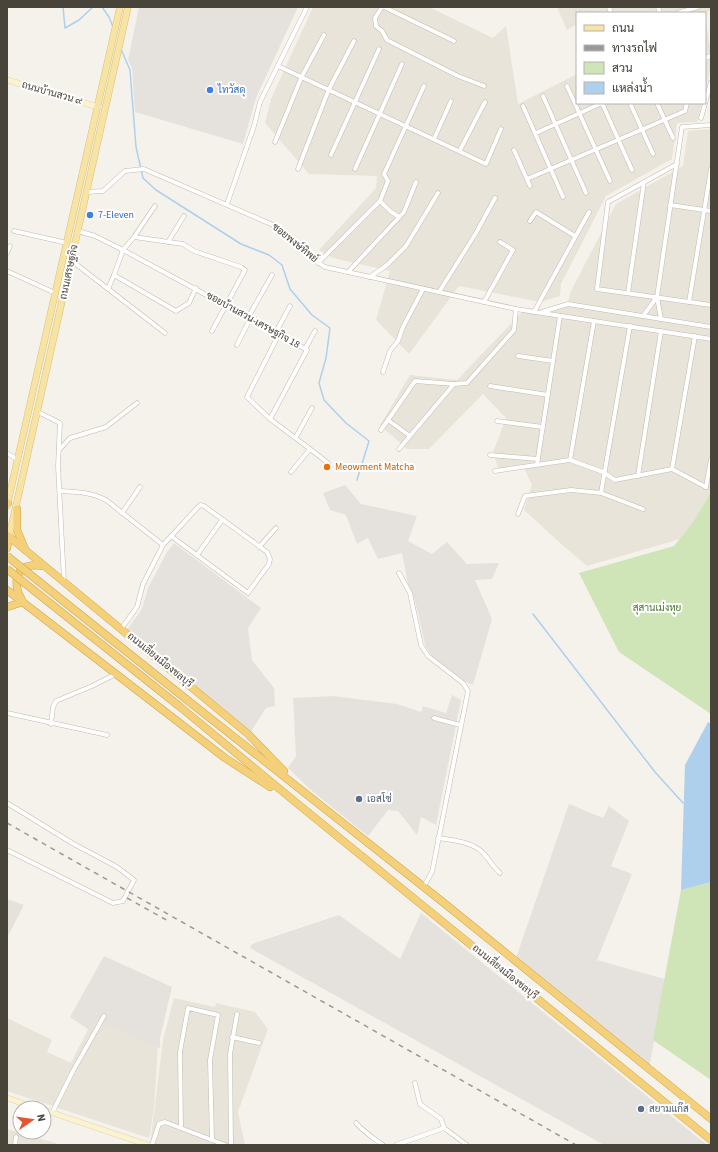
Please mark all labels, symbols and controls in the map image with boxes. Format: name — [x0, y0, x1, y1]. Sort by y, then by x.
legend — [576, 12, 706, 104]
text: ถนน — [612, 20, 635, 37]
text: ทางรถไฟ — [612, 40, 657, 57]
text: สวน — [612, 60, 633, 77]
text: แหล่งน้ำ — [612, 77, 652, 97]
street label: ถนนบ้านสวน ๙ — [20, 78, 84, 108]
place label: ไทวัสดุ — [217, 83, 245, 97]
marker: ไทวัสดุ — [205, 85, 215, 95]
place label: 7-Eleven — [98, 208, 134, 222]
marker: 7-Eleven — [85, 210, 95, 220]
street label: ซอยพงษ์ทิพย์ — [269, 219, 322, 266]
street label: ถนนเศรษฐกิจ — [56, 243, 82, 301]
street label: ซอยบ้านสวน-เศรษฐกิจ 18 — [204, 288, 302, 352]
place label: Meowment Matcha — [335, 460, 414, 474]
marker: Meowment Matcha — [322, 462, 332, 472]
park label: สุสานเม่งหุย — [633, 601, 681, 615]
street label: ถนนเลี่ยงเมืองชลบุรี — [124, 628, 197, 691]
place label: เอสโซ่ — [367, 792, 392, 806]
marker: เอสโซ่ — [354, 794, 364, 804]
street label: ถนนเลี่ยงเมืองชลบุรี — [469, 940, 542, 1003]
north arrow — [12, 1100, 52, 1140]
place label: สยามแก๊ส — [649, 1102, 689, 1116]
marker: สยามแก๊ส — [636, 1104, 646, 1114]
text: N — [33, 1113, 49, 1123]

